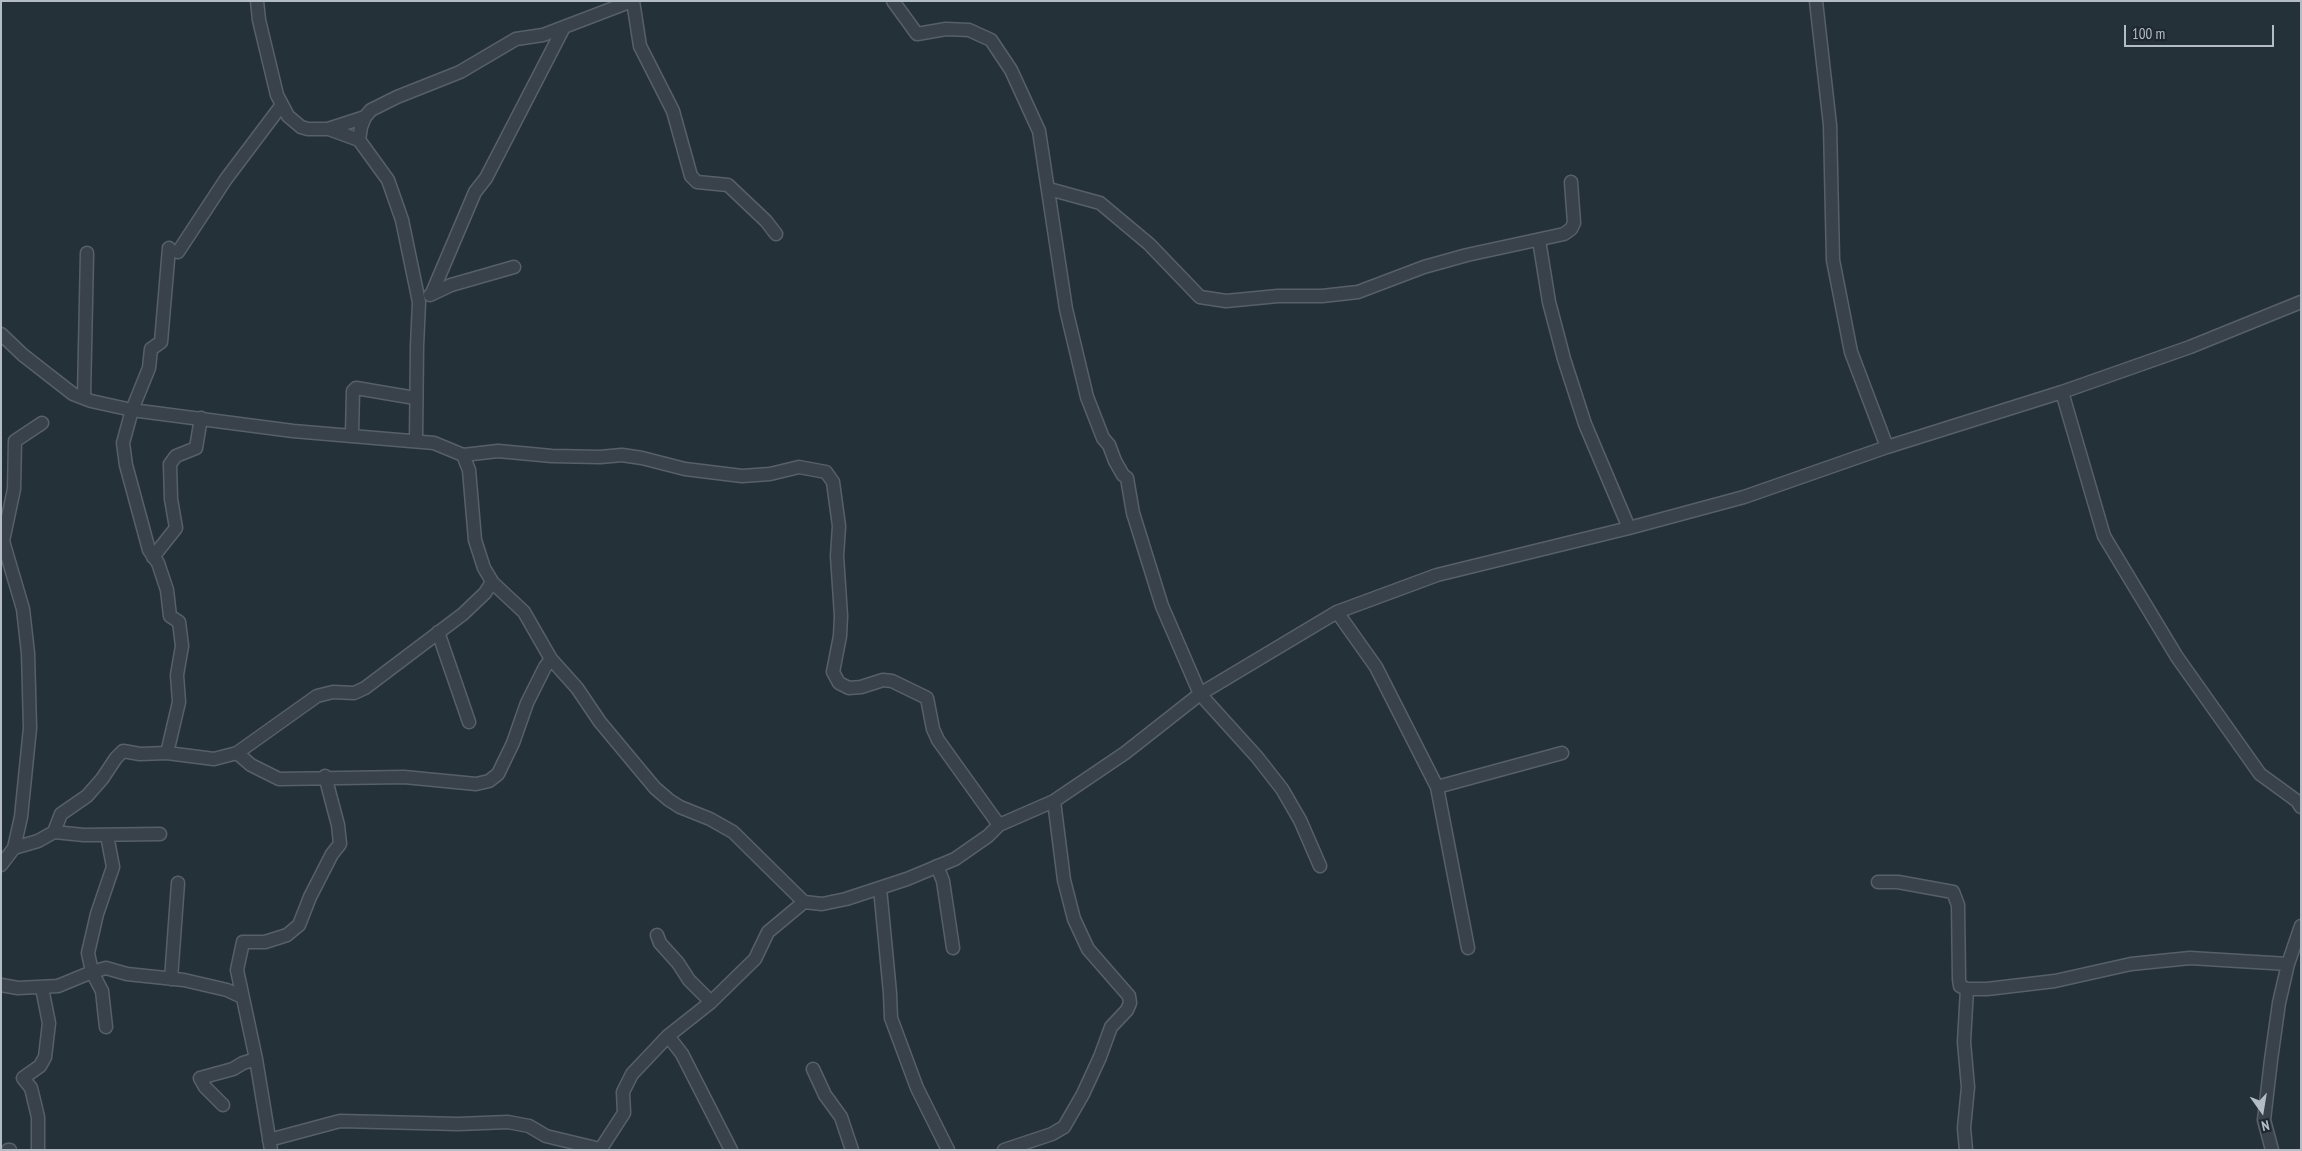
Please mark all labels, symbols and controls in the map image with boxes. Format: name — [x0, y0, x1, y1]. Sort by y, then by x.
scale bar — [2127, 15, 2277, 47]
text: 100 m — [2132, 24, 2165, 43]
north arrow — [2237, 1086, 2287, 1136]
text: N — [2260, 1116, 2271, 1135]

